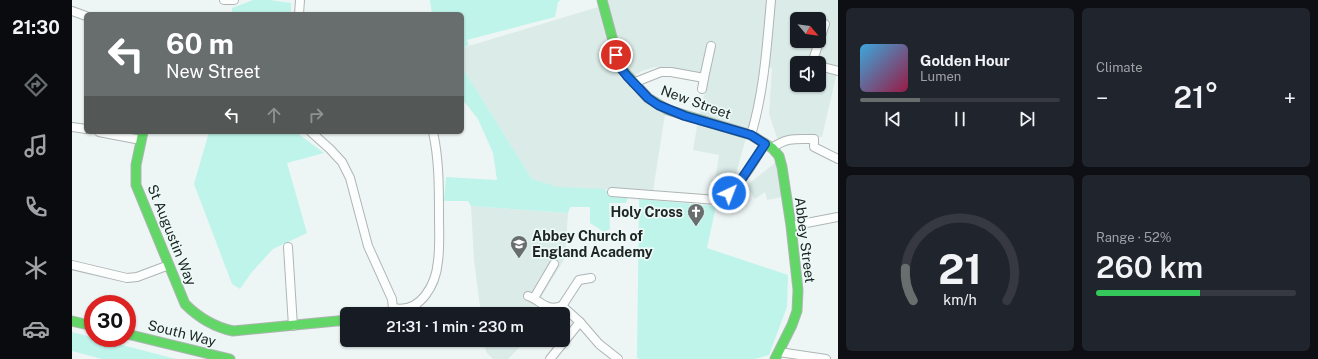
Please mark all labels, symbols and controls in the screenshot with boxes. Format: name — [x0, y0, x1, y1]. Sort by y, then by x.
north arrow — [790, 12, 826, 48]
map controls — [790, 12, 826, 92]
text: 21:30 — [12, 17, 60, 38]
text: 60 m — [166, 27, 234, 60]
icon: left — [100, 28, 152, 80]
pin — [599, 38, 633, 72]
icon: arrive — [605, 44, 627, 66]
text: Golden Hour — [920, 52, 1010, 69]
button: sound — [790, 56, 826, 92]
text: Climate — [1096, 60, 1143, 75]
text: New Street — [166, 61, 260, 82]
text: Lumen — [920, 69, 961, 84]
icon: directions — [22, 71, 50, 99]
text: 21° — [1173, 79, 1219, 115]
street label: New Street — [659, 82, 733, 122]
text: − — [1096, 85, 1108, 111]
text: + — [1284, 85, 1296, 111]
icon: left — [221, 104, 243, 126]
icon: ahead — [263, 104, 285, 126]
icon: right — [305, 104, 327, 126]
icon: previous — [882, 108, 904, 130]
icon: pause — [949, 108, 971, 130]
icon: next — [1016, 108, 1038, 130]
icon: music — [22, 132, 50, 160]
position arrow — [708, 172, 750, 214]
street label: St Augustin Way — [144, 182, 200, 288]
icon: phone — [22, 193, 50, 221]
street label: Abbey Street — [792, 196, 818, 284]
church icon: Holy Cross — [686, 202, 706, 227]
place label: Holy Cross — [611, 204, 683, 220]
place label: Abbey Church of England Academy — [532, 228, 653, 260]
text: Range · 52% — [1096, 230, 1172, 245]
school or university icon: Abbey Church of England Academy — [509, 234, 529, 259]
text: 21 — [938, 244, 982, 293]
text: 260 km — [1096, 249, 1203, 285]
icon: climate — [22, 254, 50, 282]
text: km/h — [943, 290, 977, 307]
speed limit sign: 30 — [84, 295, 136, 347]
icon: car — [22, 315, 50, 343]
street label: South Way — [146, 317, 218, 349]
text: 21:31 · 1 min · 230 m — [386, 318, 524, 335]

